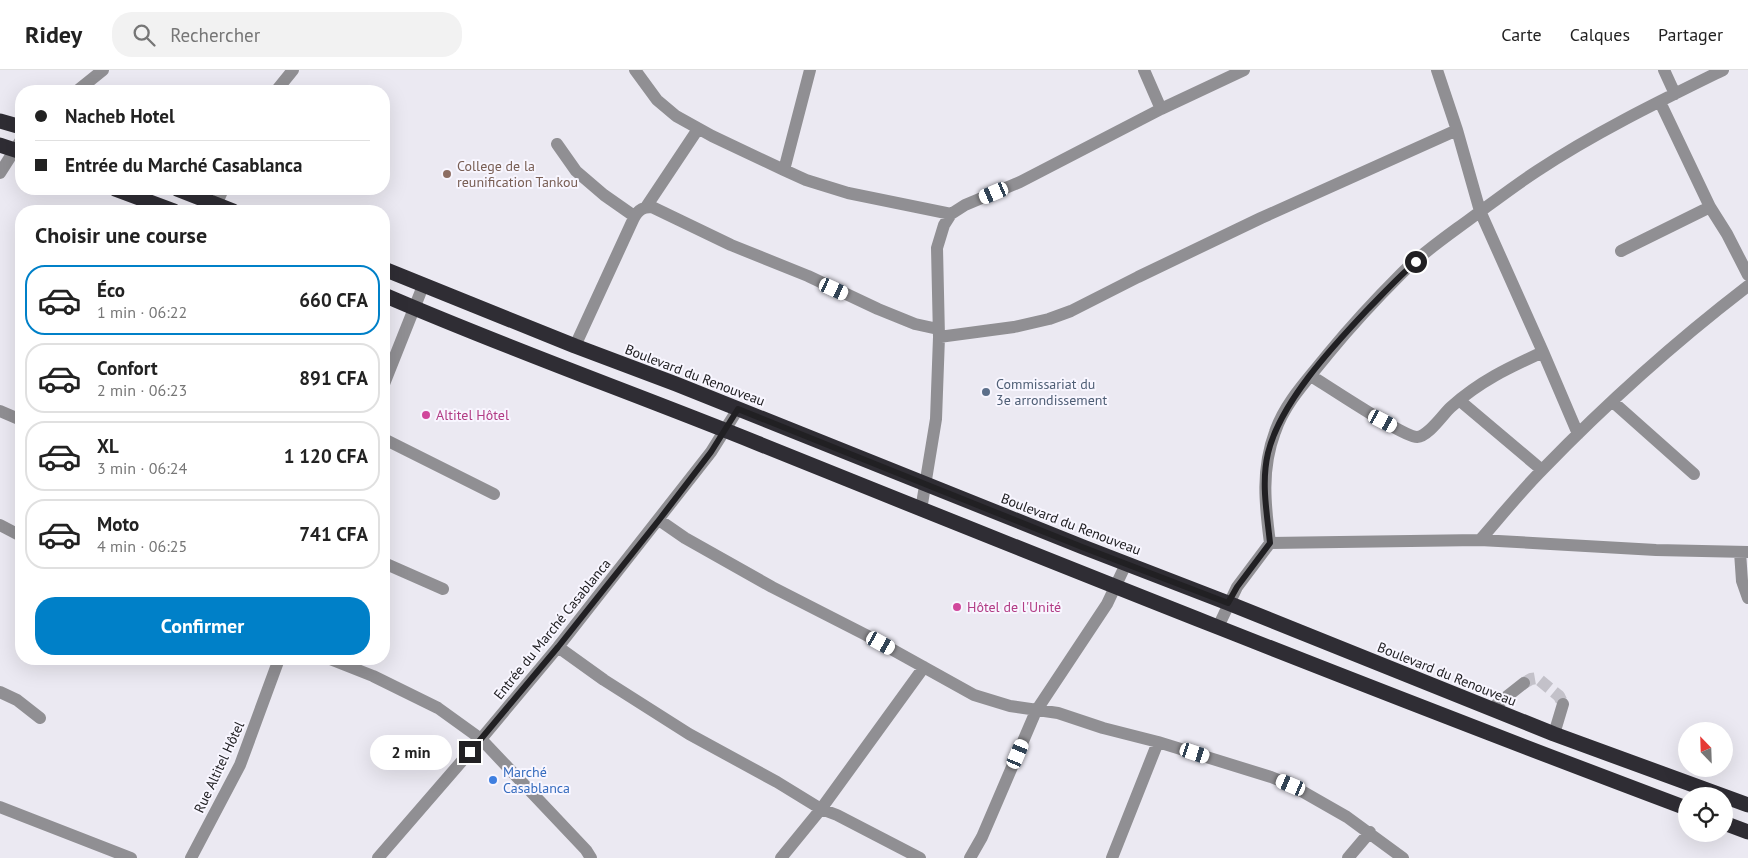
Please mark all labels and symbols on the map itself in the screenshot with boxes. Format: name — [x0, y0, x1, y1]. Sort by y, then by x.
place label: College de la reunification Tankou — [457, 157, 578, 191]
marker: College de la reunification Tankou — [441, 168, 453, 180]
car — [977, 180, 1010, 206]
route start — [1405, 251, 1427, 273]
car — [817, 276, 850, 302]
street label: Boulevard du Renouveau — [623, 340, 767, 410]
place label: Commissariat du 3e arrondissement — [996, 375, 1107, 409]
marker: Commissariat du 3e arrondissement — [980, 386, 992, 398]
place label: Altitel Hôtel — [436, 406, 509, 424]
car — [1366, 407, 1399, 435]
marker: Altitel Hôtel — [420, 409, 432, 421]
street label: Boulevard du Renouveau — [999, 489, 1143, 559]
street label: Entrée du Marché Casablanca — [490, 555, 614, 703]
place label: Hôtel de l'Unité — [967, 598, 1061, 616]
marker: Hôtel de l'Unité — [951, 601, 963, 613]
car — [864, 629, 897, 657]
street label: Boulevard du Renouveau — [1375, 638, 1519, 710]
street label: Rue Altitel Hôtel — [190, 718, 248, 816]
north arrow — [1678, 722, 1732, 778]
callout: 2 min — [370, 734, 452, 770]
car — [1005, 737, 1030, 771]
route end — [459, 741, 481, 763]
car — [1178, 741, 1211, 765]
place label: Marché Casablanca — [503, 763, 570, 797]
car — [1274, 772, 1307, 798]
marker: Marché Casablanca — [487, 774, 499, 786]

